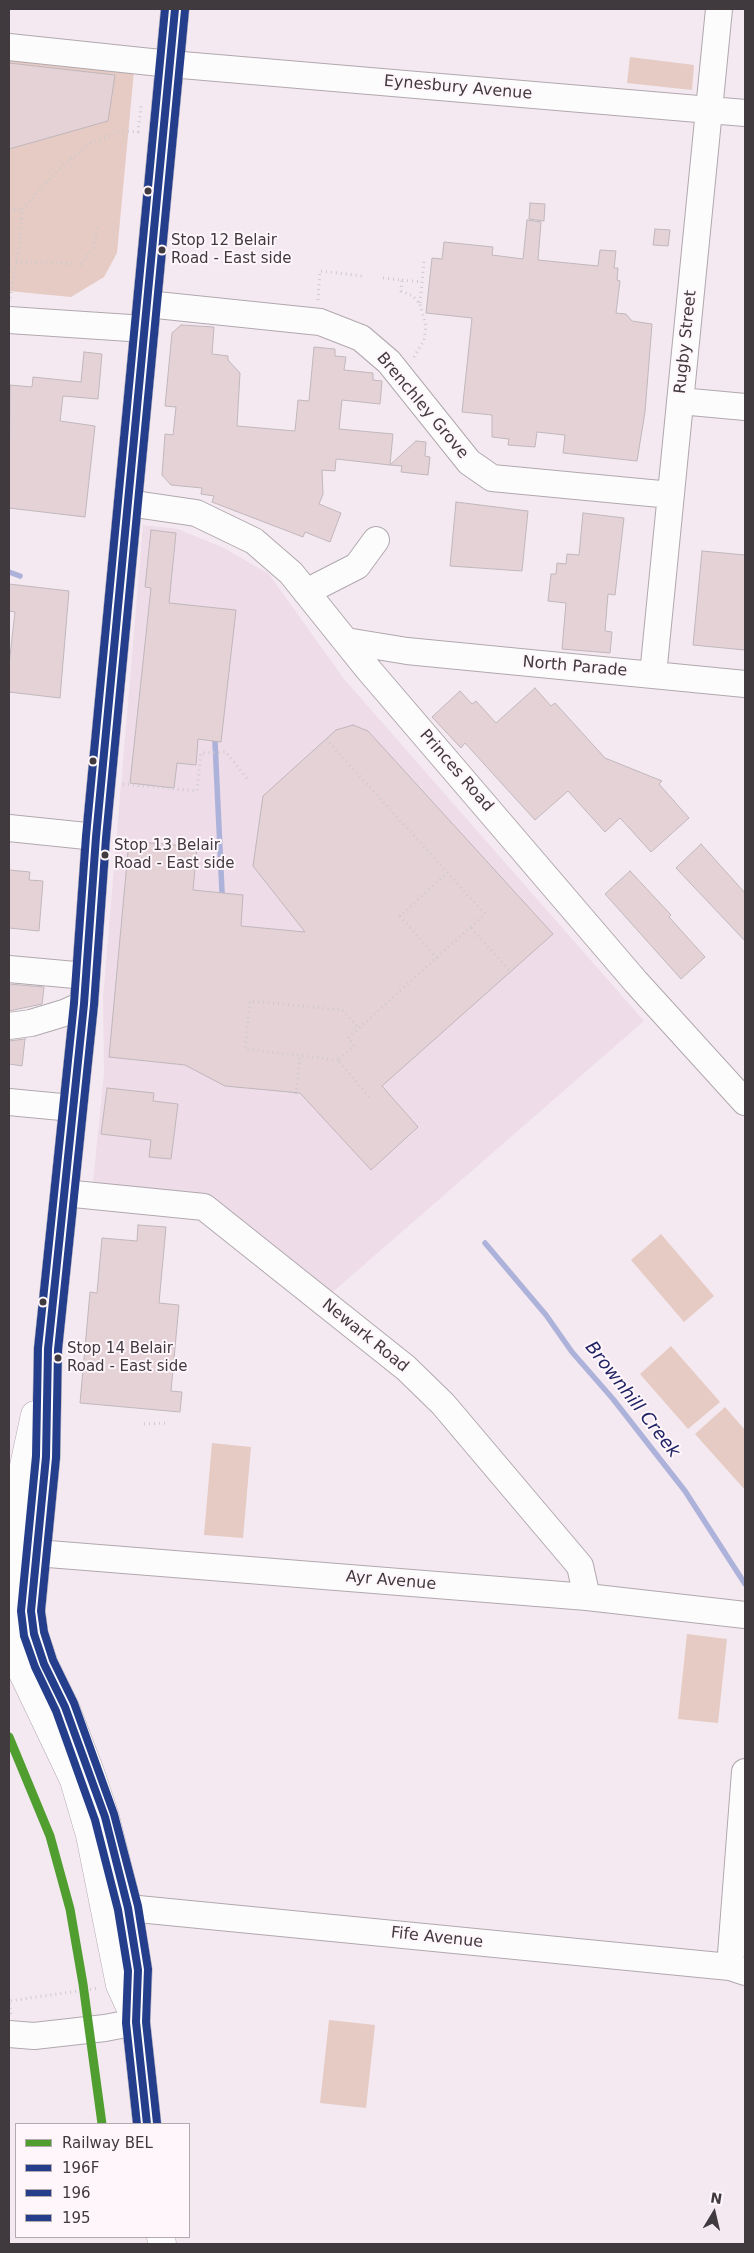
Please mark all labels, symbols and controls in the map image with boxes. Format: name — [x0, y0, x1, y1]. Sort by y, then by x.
street label: Eynesbury Avenue — [383, 72, 533, 104]
unlabelled marker — [143, 186, 153, 196]
place label: Stop 12 Belair Road - East side — [171, 232, 291, 267]
marker: Stop 12 Belair Road - East side — [157, 245, 167, 255]
street label: Rugby Street — [671, 289, 701, 395]
street label: Brenchley Grove — [372, 349, 472, 463]
street label: North Parade — [522, 653, 628, 681]
street label: Princes Road — [415, 726, 497, 816]
unlabelled marker — [88, 756, 98, 766]
place label: Stop 13 Belair Road - East side — [114, 837, 234, 872]
marker: Stop 13 Belair Road - East side — [100, 850, 110, 860]
street label: Newark Road — [318, 1295, 412, 1377]
unlabelled marker — [38, 1297, 48, 1307]
water label: Brownhill Creek — [580, 1338, 684, 1462]
place label: Stop 14 Belair Road - East side — [67, 1340, 187, 1375]
marker: Stop 14 Belair Road - East side — [53, 1353, 63, 1363]
street label: Ayr Avenue — [345, 1567, 437, 1595]
street label: Fife Avenue — [390, 1924, 484, 1952]
legend — [15, 2123, 190, 2238]
text: Railway BEL — [62, 2134, 153, 2152]
text: 196F — [62, 2159, 99, 2177]
text: 196 — [62, 2184, 91, 2202]
north arrow — [689, 2188, 739, 2238]
text: N — [709, 2189, 723, 2207]
text: 195 — [62, 2209, 91, 2227]

